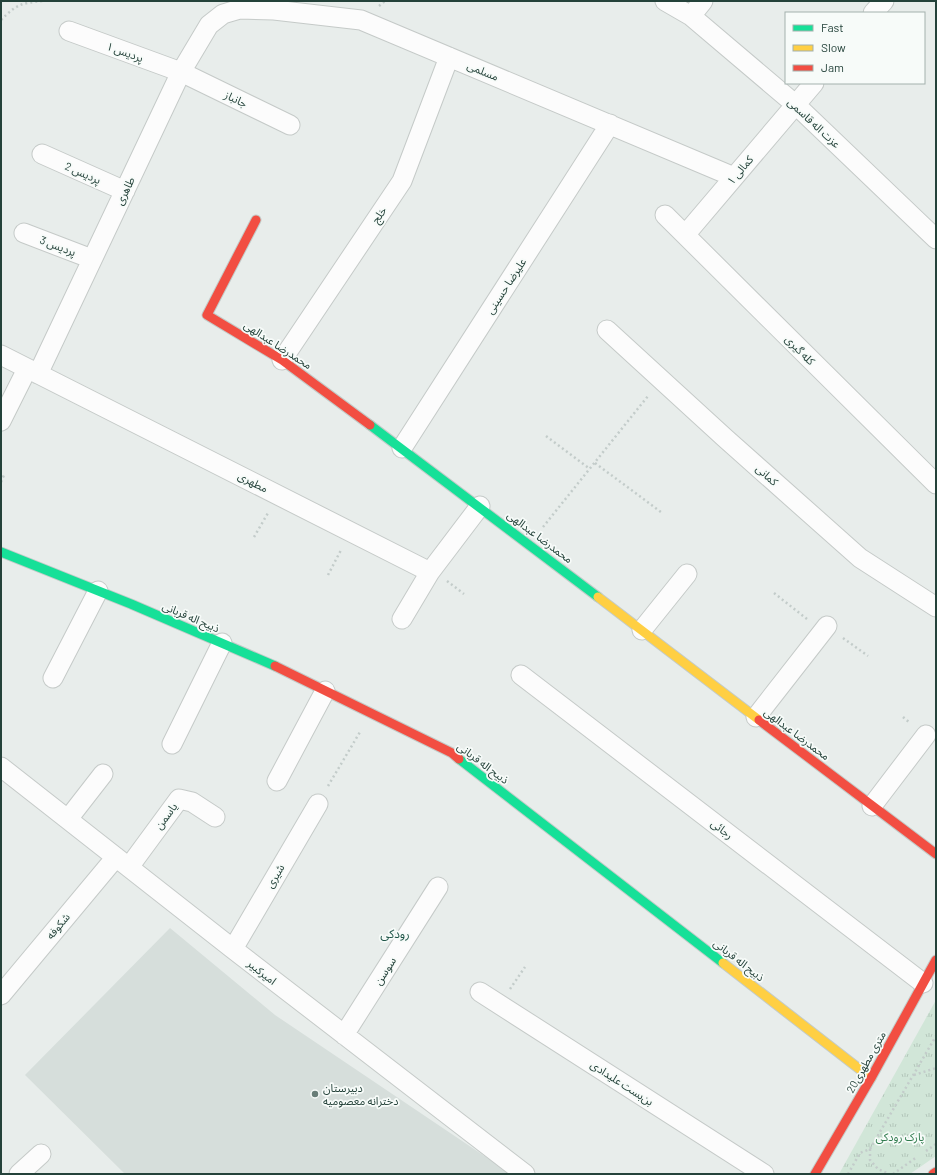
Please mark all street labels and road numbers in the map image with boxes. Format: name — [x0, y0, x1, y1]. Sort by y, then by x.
street label: پردیس ۱ — [104, 39, 145, 66]
street label: مسلمی — [465, 58, 501, 84]
street label: جانباز — [221, 87, 250, 111]
street label: عزت اله قاسمی — [785, 95, 844, 151]
street label: کمالی ۱ — [724, 152, 756, 187]
street label: پردیس 2 — [62, 159, 103, 188]
street label: طاهری — [112, 175, 138, 207]
street label: خلج — [368, 204, 391, 226]
street label: پردیس 3 — [38, 233, 78, 260]
street label: علیرضا حسینی — [483, 255, 530, 317]
street label: محمدرضا عبدالهی — [241, 318, 315, 372]
street label: کله گیری — [782, 332, 818, 368]
street label: کمانی — [753, 461, 781, 489]
street label: مطهری — [236, 469, 271, 496]
street label: محمدرضا عبدالهی — [504, 508, 576, 566]
street label: ذبیح اله قربانی — [160, 599, 222, 636]
street label: محمدرضا عبدالهی — [761, 705, 833, 763]
street label: ذبیح اله قربانی — [454, 739, 512, 788]
street label: یاسمن — [152, 800, 180, 832]
street label: رجائی — [708, 816, 736, 842]
street label: شیری — [263, 861, 288, 891]
street label: شکوفه — [43, 910, 73, 942]
street label: ذبیح اله قربانی — [710, 936, 767, 985]
street label: سوسن — [371, 954, 399, 988]
street label: امیرکبیر — [244, 956, 279, 988]
street label: 20متری مطهری — [843, 1028, 889, 1095]
street label: بن‌بست علیدادی — [588, 1057, 656, 1109]

